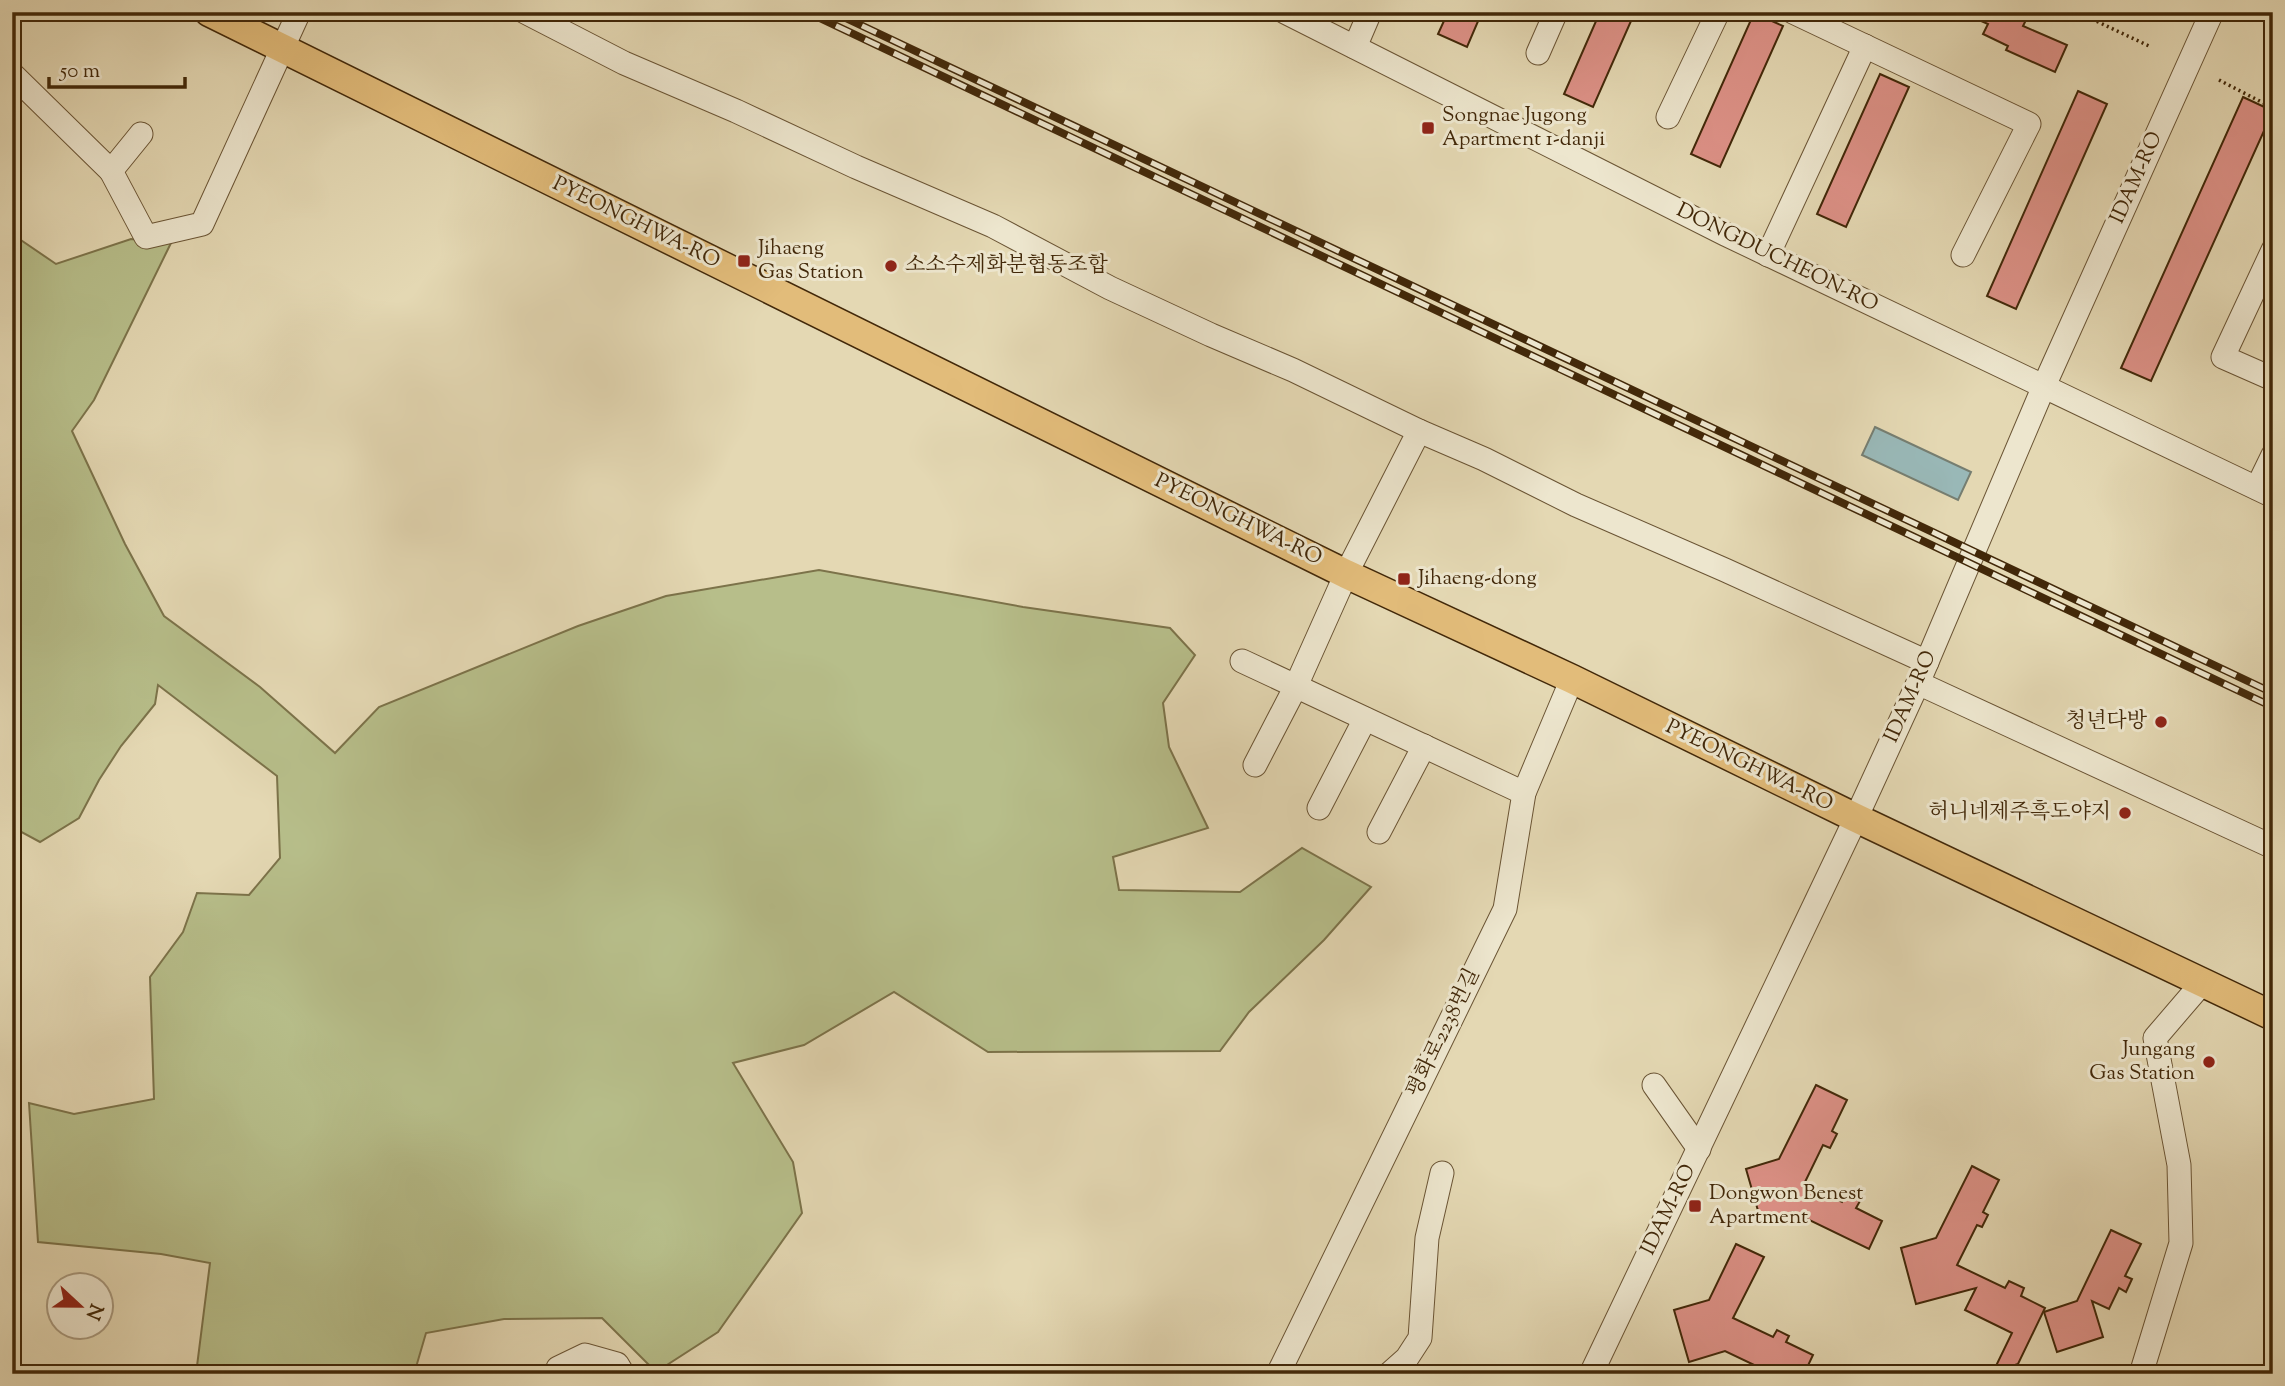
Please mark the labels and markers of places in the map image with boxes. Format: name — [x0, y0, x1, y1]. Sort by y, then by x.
place label: Songnae Jugong Apartment 1-danji — [1442, 101, 1605, 155]
marker: Songnae Jugong Apartment 1-danji — [1420, 120, 1436, 136]
place label: Jihaeng Gas Station — [757, 234, 864, 288]
place label: 소소수제화분협동조합 — [905, 251, 1109, 281]
marker: Jihaeng Gas Station — [736, 253, 752, 269]
marker: 소소수제화분협동조합 — [883, 258, 899, 274]
place label: Jihaeng-dong — [1417, 564, 1537, 594]
marker: Jihaeng-dong — [1396, 571, 1412, 587]
place label: 청년다방 — [2066, 707, 2148, 737]
marker: 청년다방 — [2153, 714, 2169, 730]
place label: 허니네제주흑도야지 — [1928, 798, 2111, 828]
marker: 허니네제주흑도야지 — [2117, 805, 2133, 821]
place label: Jungang Gas Station — [2089, 1035, 2195, 1089]
marker: Jungang Gas Station — [2201, 1054, 2217, 1070]
place label: Dongwon Benest Apartment — [1709, 1179, 1863, 1233]
marker: Dongwon Benest Apartment — [1687, 1198, 1703, 1214]

